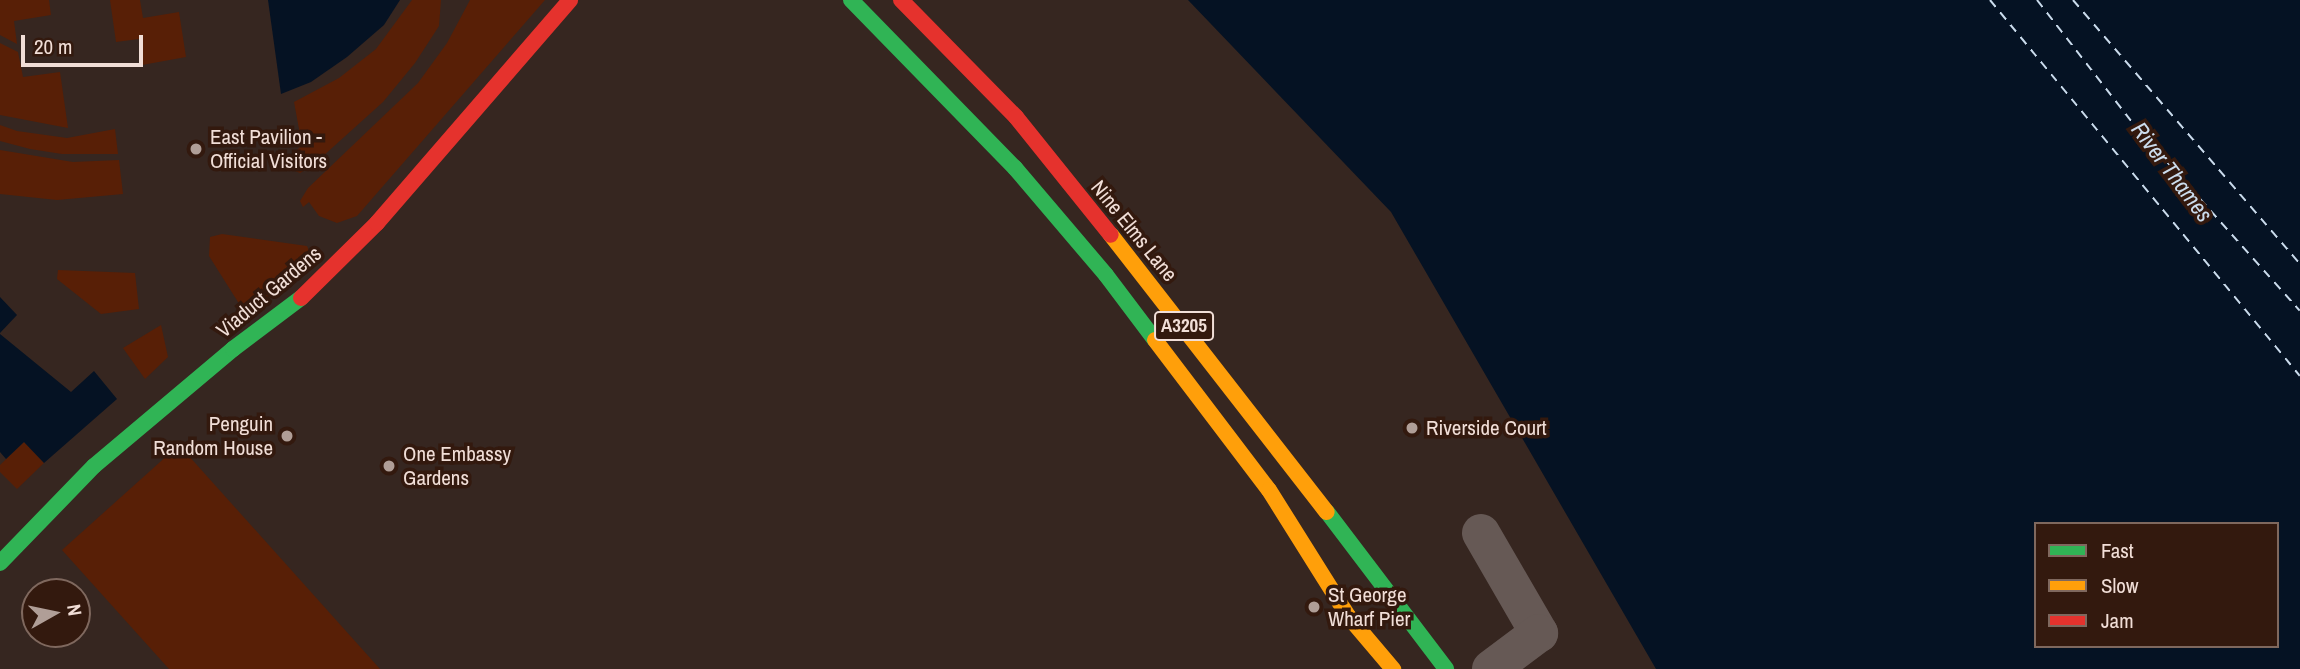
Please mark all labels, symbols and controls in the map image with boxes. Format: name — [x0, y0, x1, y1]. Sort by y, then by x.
scale bar — [24, 21, 147, 65]
text: 20 m — [34, 32, 72, 61]
water label: River Thames — [2125, 116, 2219, 228]
place label: East Pavilion - Official Visitors — [210, 124, 327, 174]
marker: East Pavilion - Official Visitors — [188, 141, 204, 157]
street label: Nine Elms Lane — [1086, 175, 1182, 287]
street label: Viaduct Gardens — [212, 241, 326, 343]
road number: A3205 — [1152, 310, 1216, 342]
place label: Penguin Random House — [153, 411, 273, 461]
place label: Riverside Court — [1426, 415, 1547, 441]
marker: Riverside Court — [1404, 420, 1420, 436]
marker: Penguin Random House — [279, 428, 295, 444]
place label: One Embassy Gardens — [403, 441, 511, 491]
marker: One Embassy Gardens — [381, 458, 397, 474]
legend — [2034, 522, 2279, 648]
text: Fast — [2101, 536, 2134, 565]
text: Slow — [2101, 571, 2138, 600]
north arrow — [21, 578, 91, 648]
place label: St George Wharf Pier — [1328, 582, 1410, 632]
marker: St George Wharf Pier — [1306, 599, 1322, 615]
text: N — [61, 602, 88, 618]
text: Jam — [2101, 606, 2134, 635]

